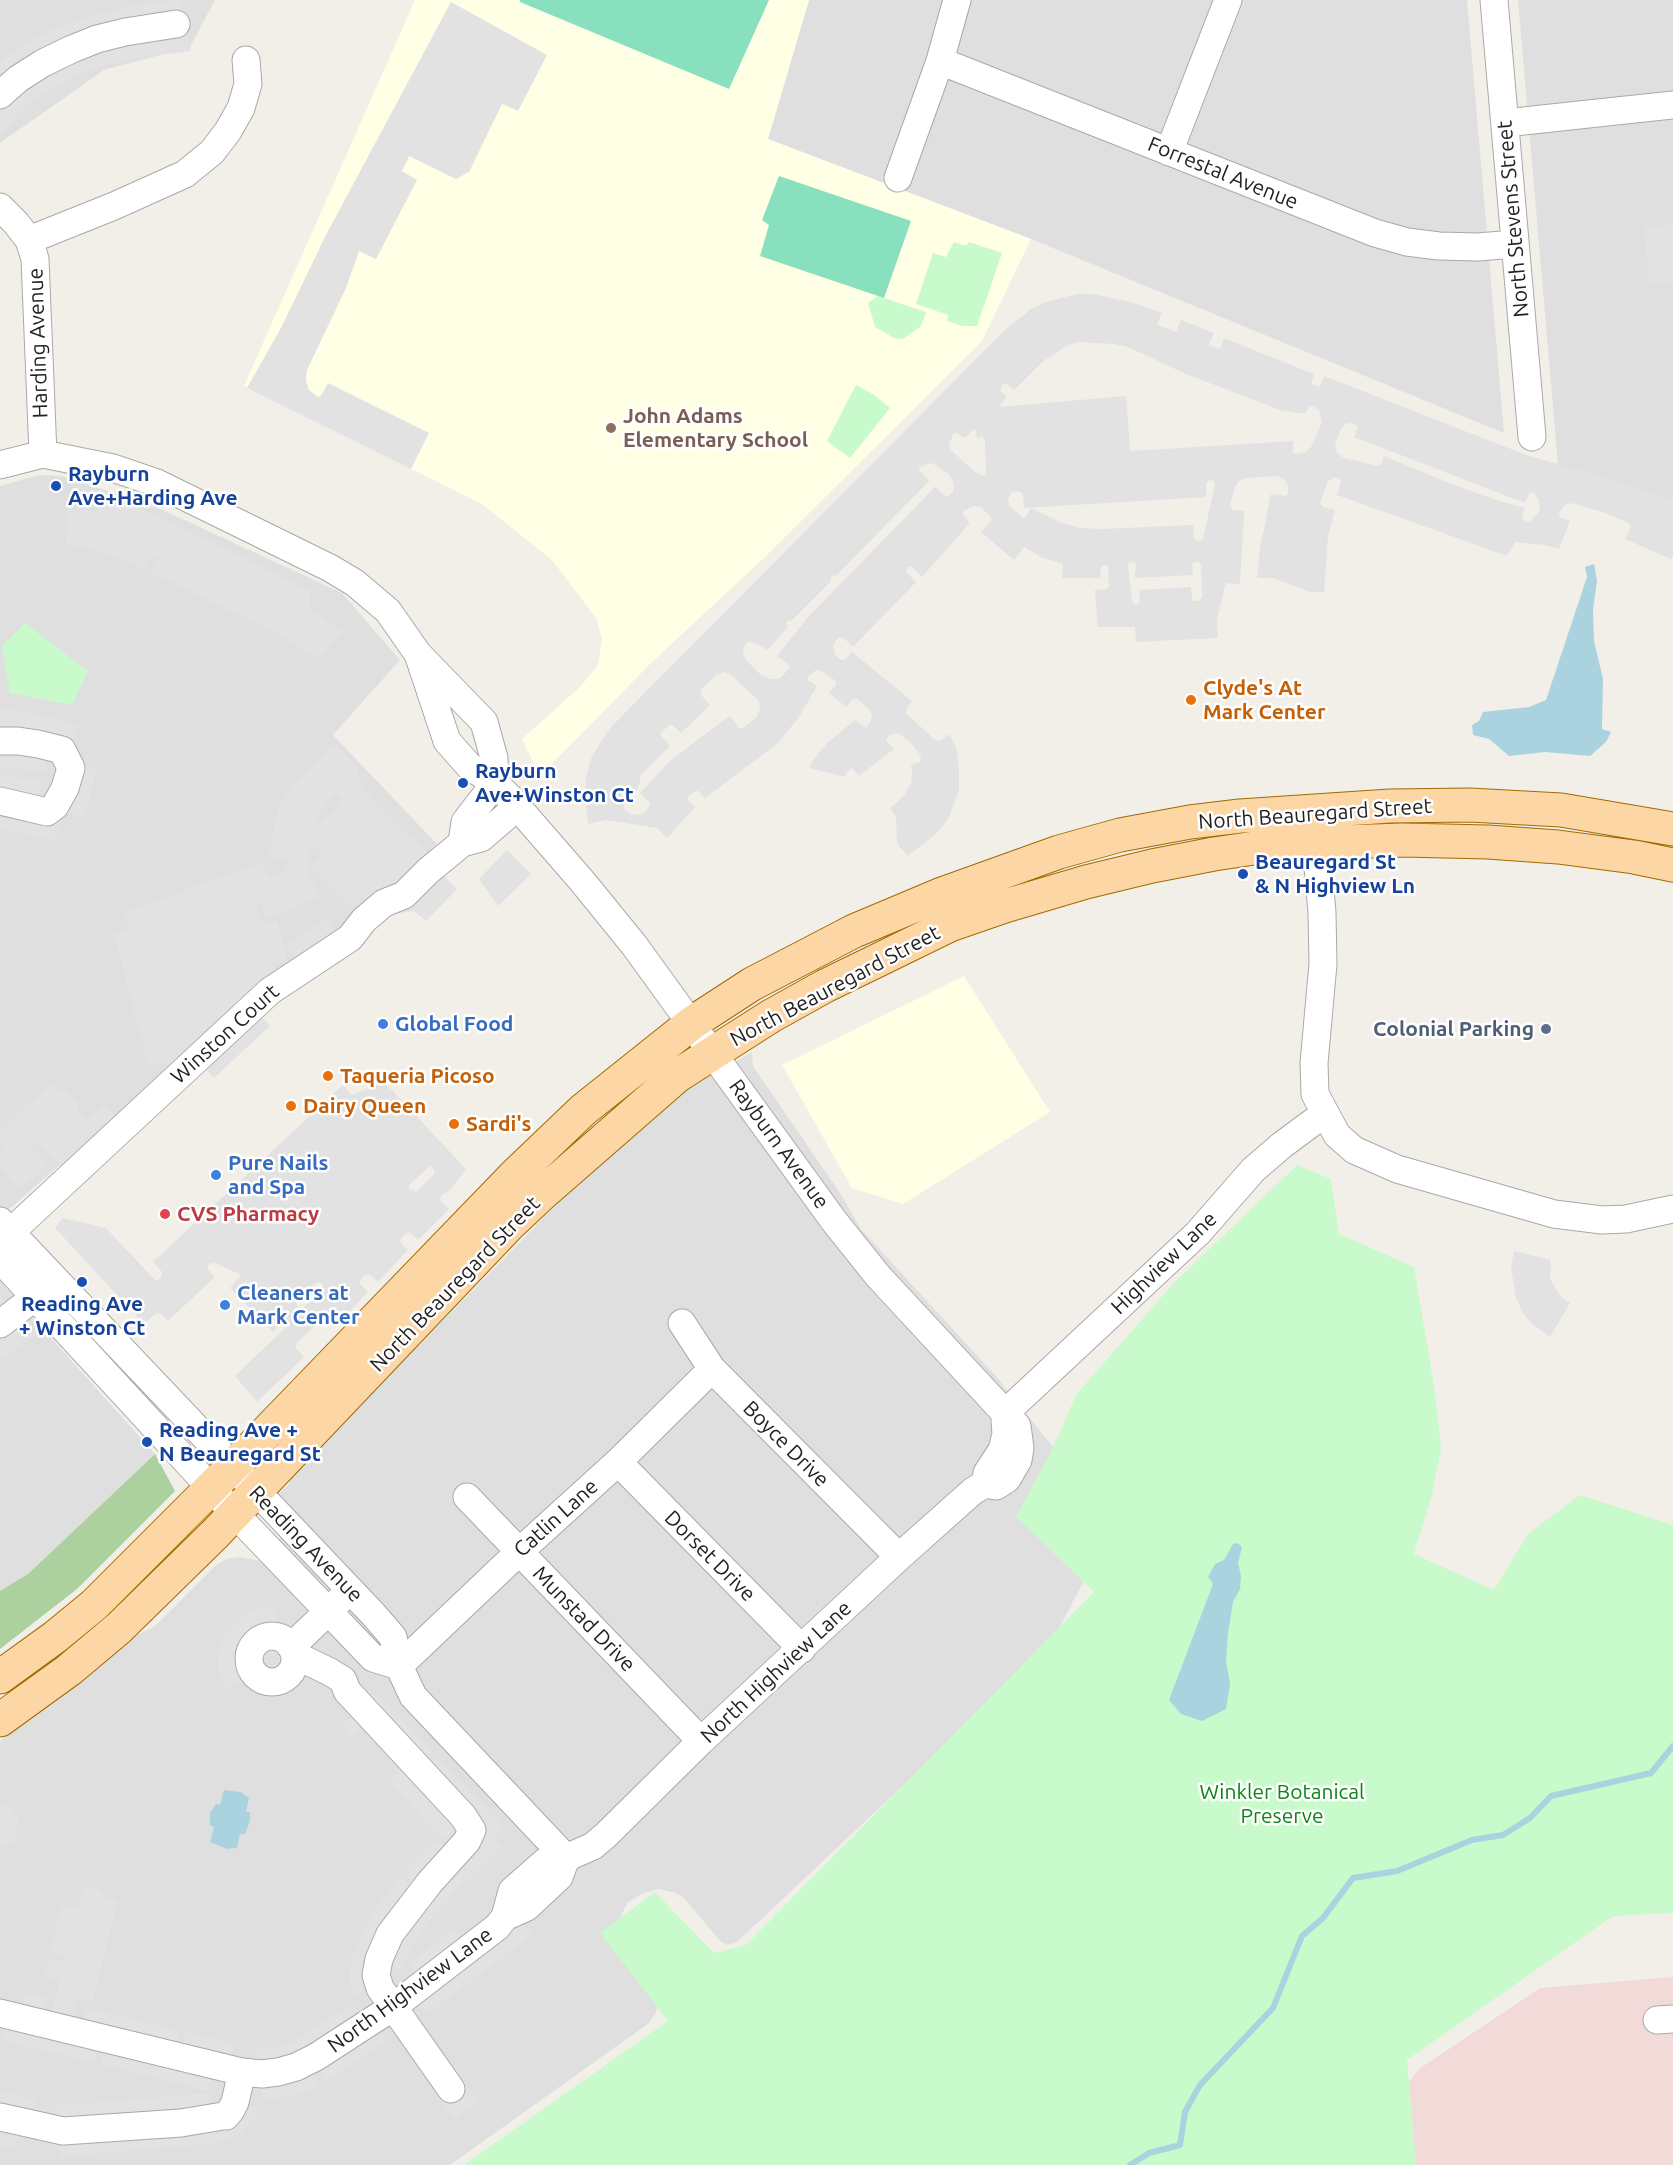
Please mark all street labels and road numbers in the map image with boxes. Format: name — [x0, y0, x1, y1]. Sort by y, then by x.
street label: North Stevens Street — [1492, 120, 1534, 318]
street label: Forrestal Avenue — [1144, 131, 1302, 215]
street label: Harding Avenue — [23, 267, 53, 419]
street label: North Beauregard Street — [1197, 793, 1433, 835]
street label: North Beauregard Street — [726, 920, 944, 1052]
street label: Winston Court — [166, 979, 284, 1089]
street label: Rayburn Avenue — [724, 1074, 834, 1214]
street label: North Beauregard Street — [365, 1191, 545, 1377]
street label: Highview Lane — [1106, 1206, 1222, 1320]
street label: Boyce Drive — [738, 1396, 834, 1492]
street label: Catlin Lane — [509, 1474, 603, 1562]
street label: Reading Avenue — [244, 1480, 368, 1608]
street label: Dorset Drive — [659, 1505, 761, 1607]
street label: Munstad Drive — [527, 1561, 641, 1677]
street label: North Highview Lane — [695, 1596, 857, 1748]
street label: North Highview Lane — [323, 1922, 497, 2058]

